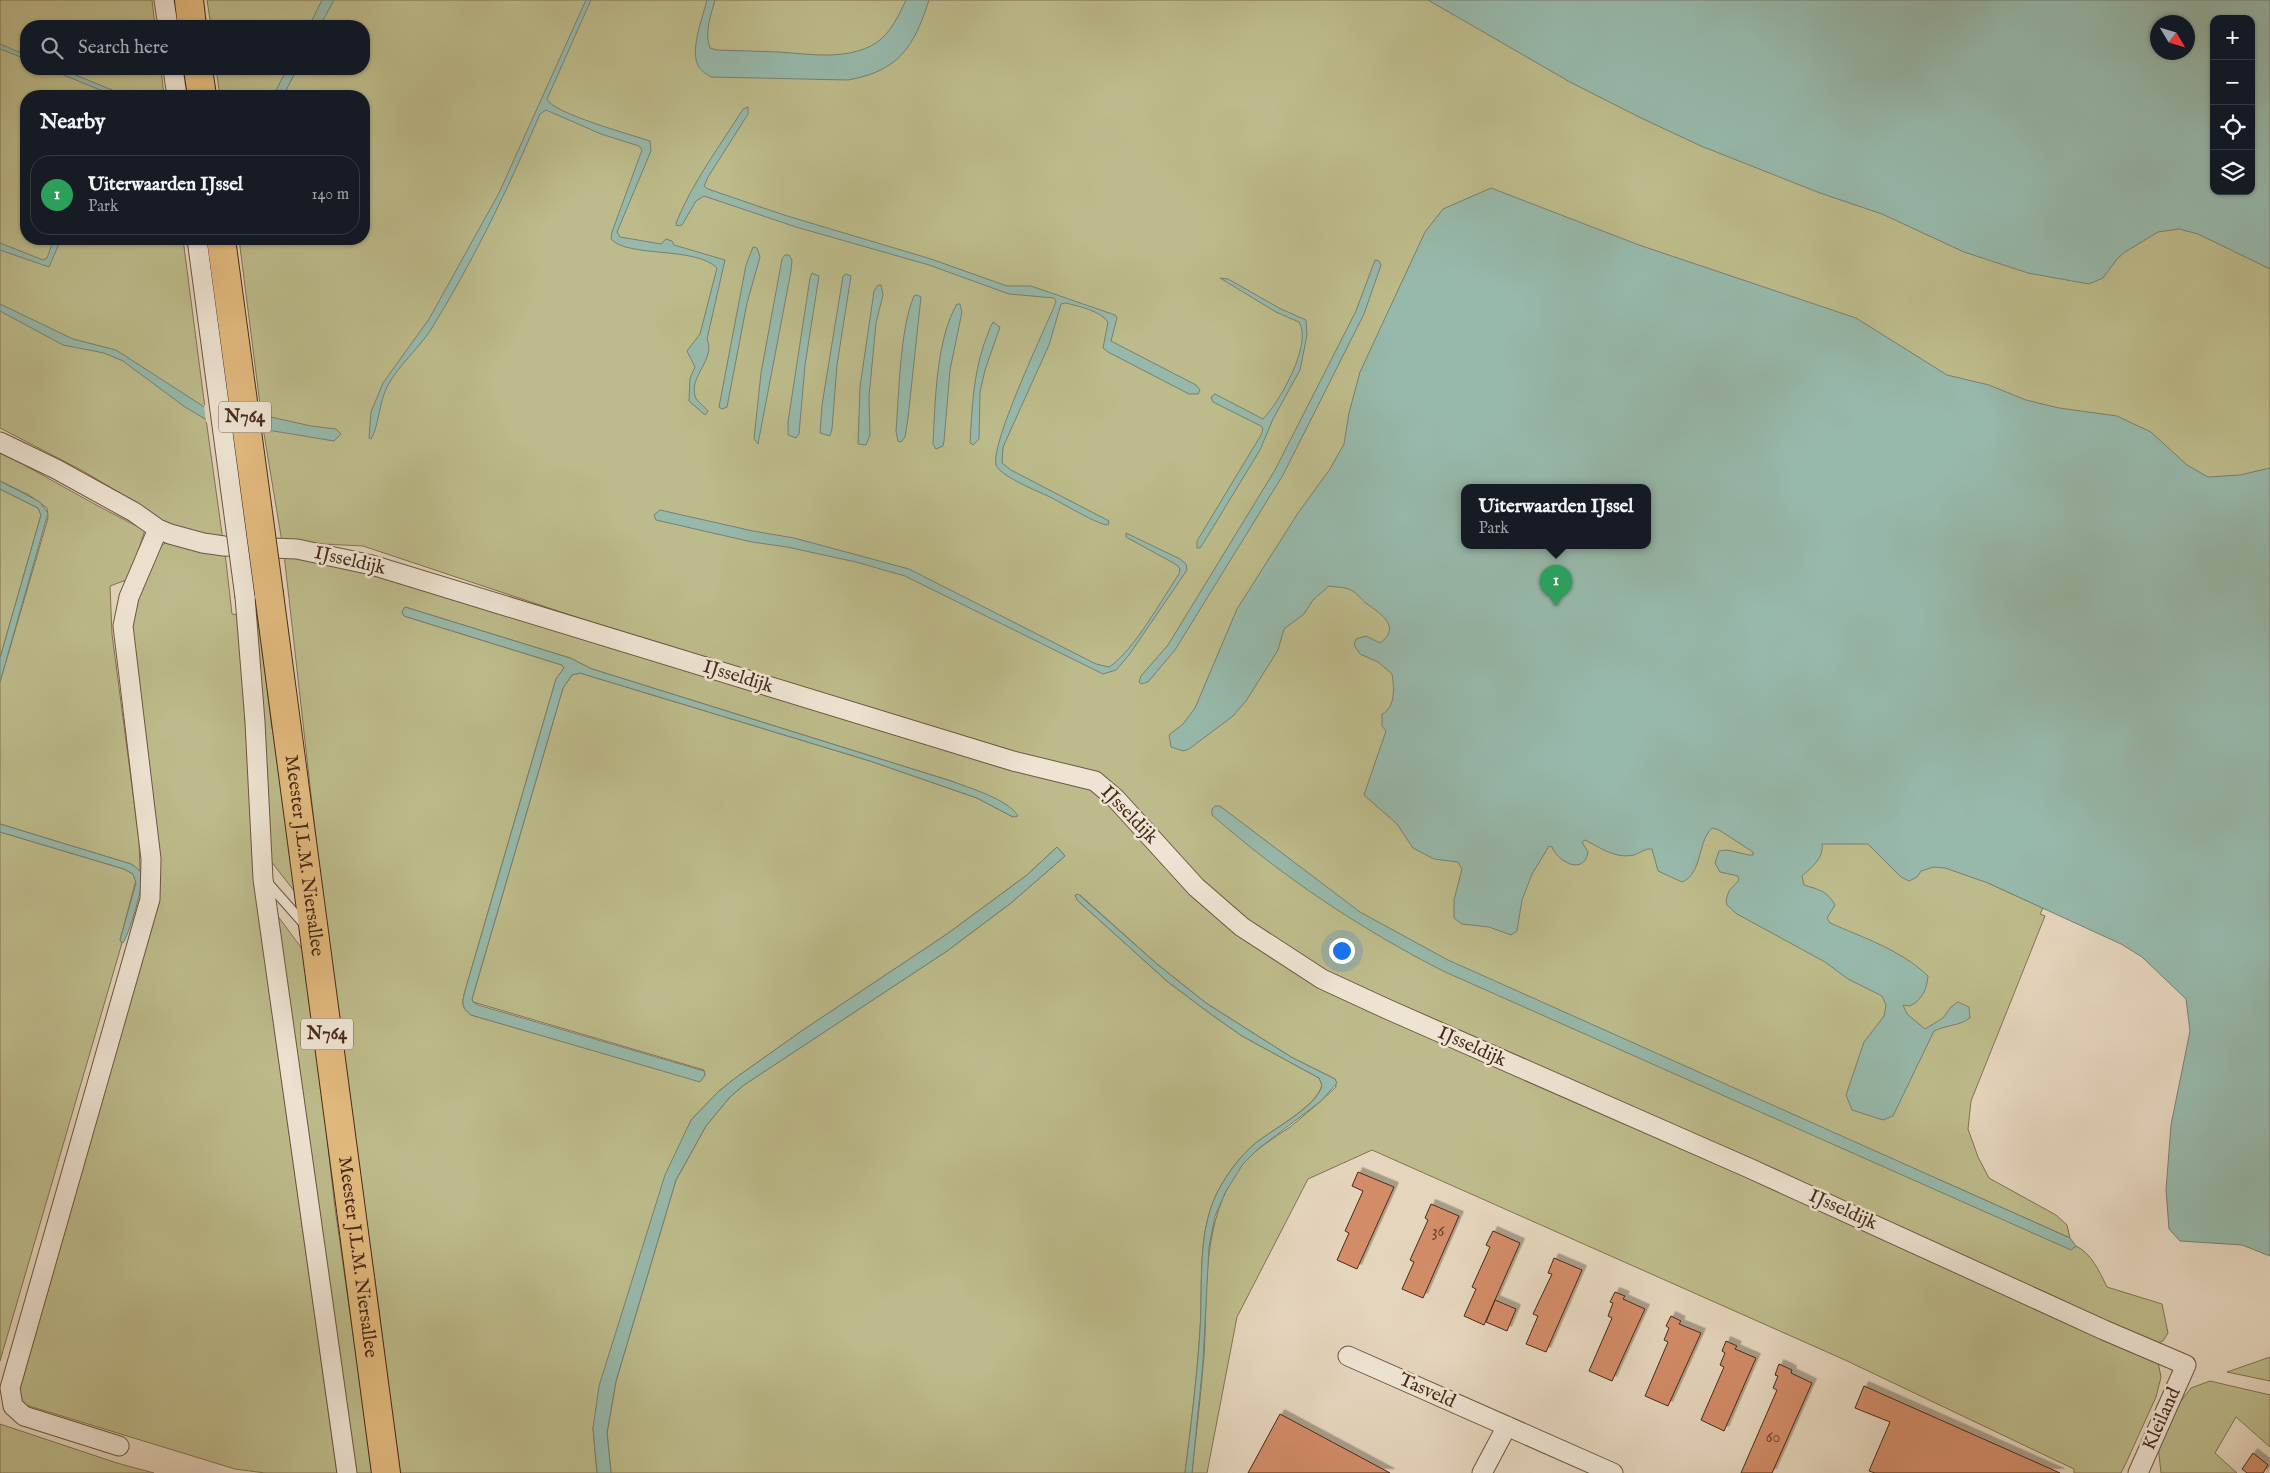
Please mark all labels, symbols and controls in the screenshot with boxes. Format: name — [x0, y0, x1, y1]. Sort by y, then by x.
north arrow — [2150, 15, 2195, 60]
map controls — [2210, 15, 2255, 195]
button: + — [2210, 15, 2255, 60]
search box — [20, 20, 370, 75]
icon: search — [38, 34, 66, 62]
text: Search here — [78, 36, 169, 60]
button: − — [2210, 60, 2255, 105]
button: locate — [2210, 105, 2255, 150]
text: Nearby — [40, 109, 105, 136]
button: layers — [2210, 150, 2255, 195]
text: Uiterwaarden IJssel — [88, 173, 243, 197]
text: 1 — [54, 185, 60, 205]
text: 140 m — [311, 185, 349, 205]
text: Park — [88, 197, 118, 217]
road number: N764 — [219, 402, 271, 432]
popup — [1461, 484, 1651, 549]
text: Uiterwaarden IJssel — [1478, 495, 1634, 519]
text: Park — [1478, 519, 1509, 539]
street label: IJsseldijk — [312, 541, 389, 581]
pin: 1 — [1540, 565, 1572, 606]
street label: IJsseldijk — [700, 655, 777, 699]
street label: Meester J.L.M. Niersallee — [279, 754, 329, 958]
street label: IJsseldijk — [1095, 781, 1163, 850]
your location — [1329, 938, 1355, 964]
road number: N764 — [301, 1019, 353, 1050]
street label: IJsseldijk — [1434, 1021, 1511, 1073]
street label: Meester J.L.M. Niersallee — [332, 1155, 383, 1360]
street label: IJsseldijk — [1805, 1184, 1882, 1236]
house number: 36 — [1432, 1222, 1445, 1242]
street label: Tasveld — [1395, 1368, 1460, 1414]
street label: Kleiland — [2138, 1383, 2187, 1454]
house number: 60 — [1766, 1428, 1780, 1448]

